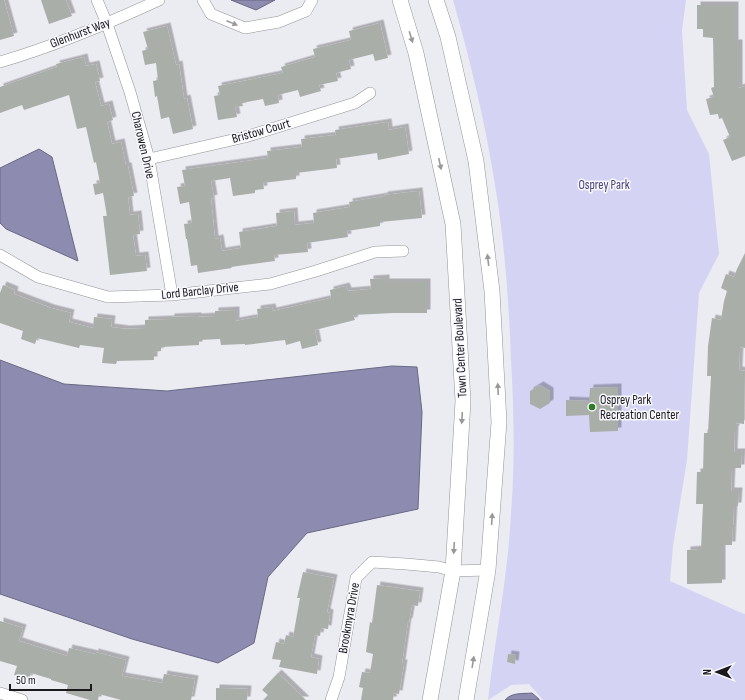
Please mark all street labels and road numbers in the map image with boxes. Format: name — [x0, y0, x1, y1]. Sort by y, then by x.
street label: Glenhurst Way — [48, 14, 112, 52]
street label: Charowen Drive — [127, 110, 159, 180]
street label: Bristow Court — [230, 115, 292, 147]
street label: Lord Barclay Drive — [161, 279, 239, 303]
street label: Town Center Boulevard — [449, 298, 471, 398]
street label: Brookmyra Drive — [335, 581, 363, 655]

